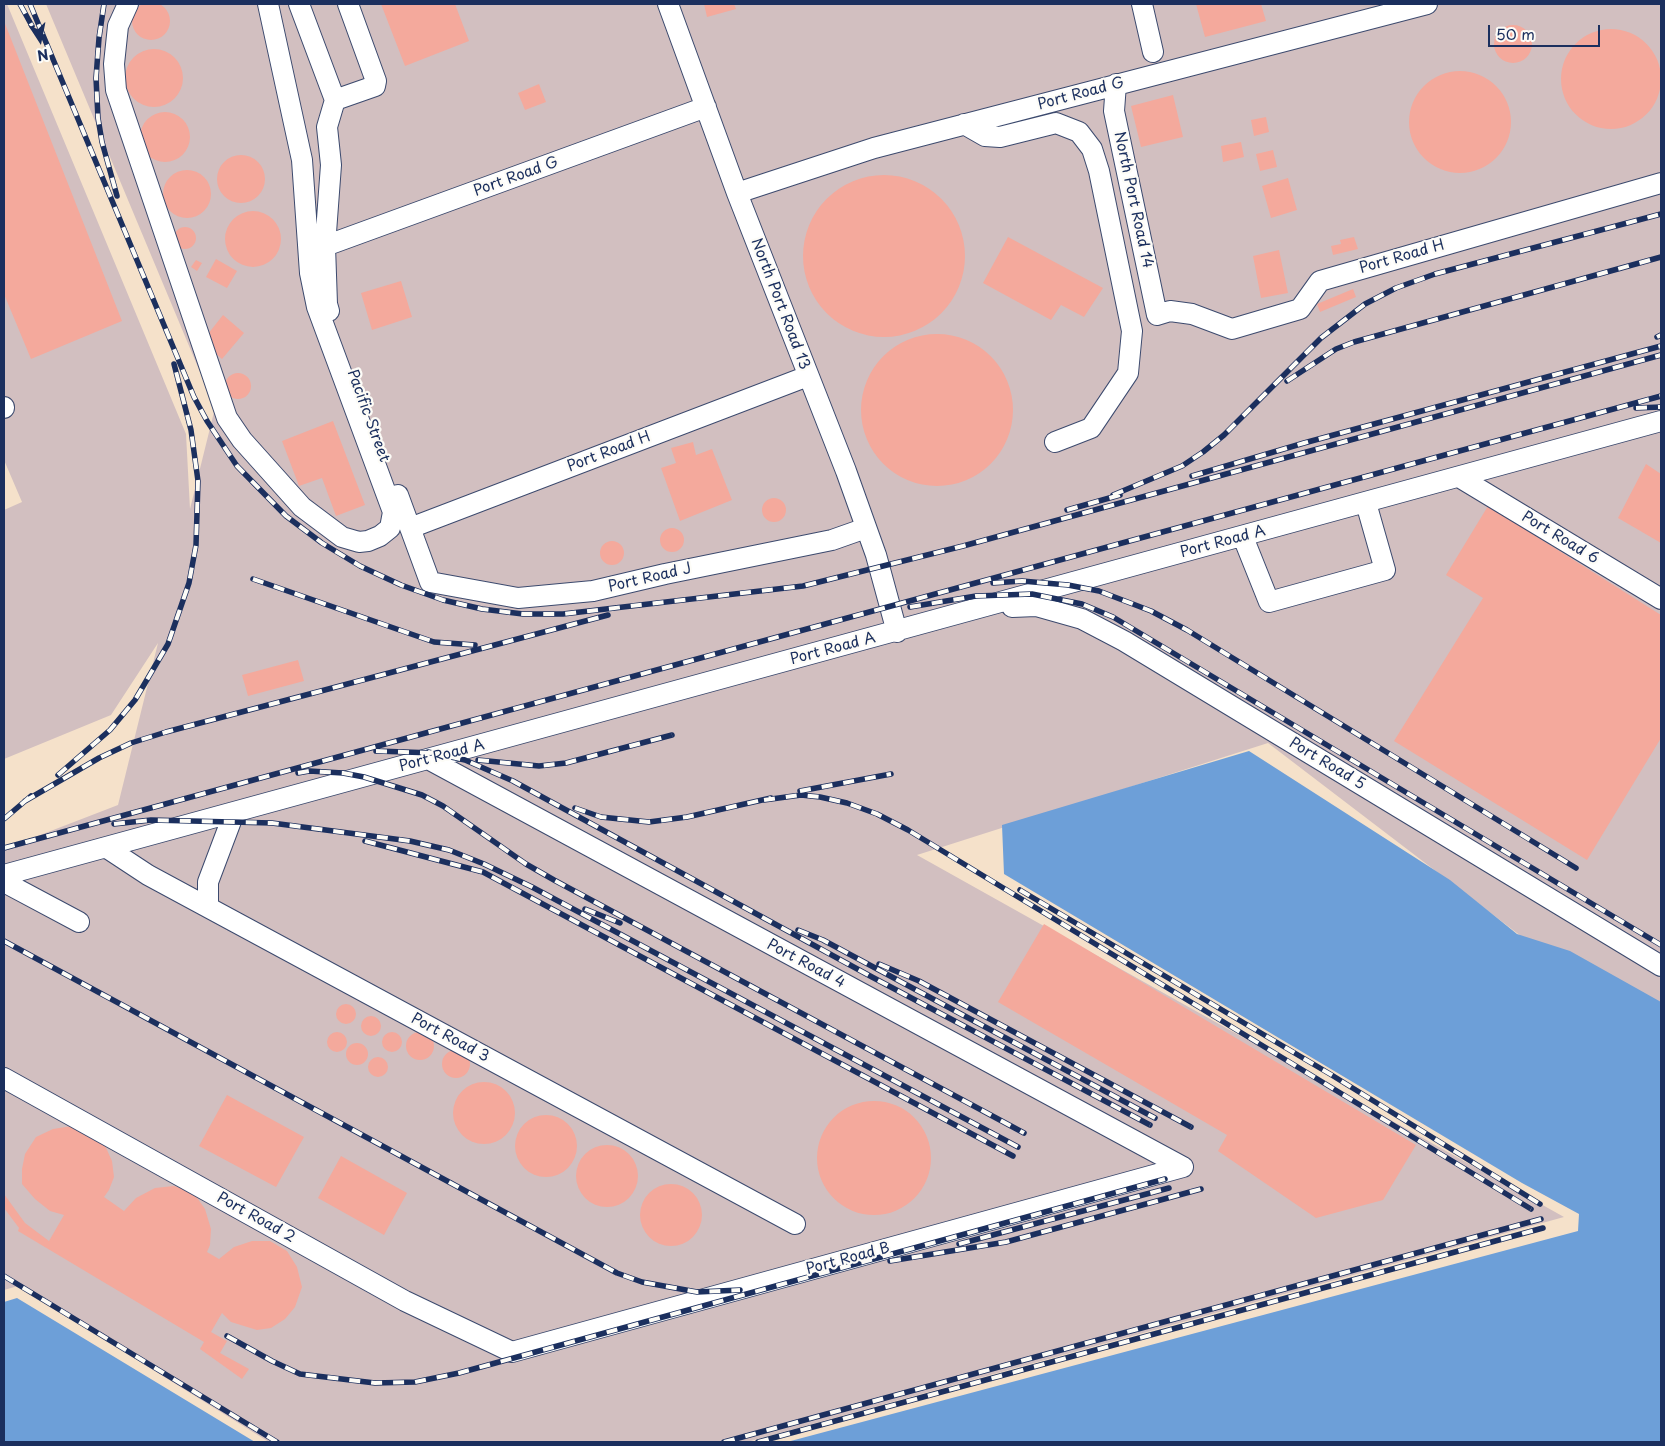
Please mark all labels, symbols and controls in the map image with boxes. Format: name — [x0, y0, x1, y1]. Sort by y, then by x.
north arrow — [15, 15, 65, 65]
scale bar — [1490, 15, 1602, 47]
text: 50 m — [1496, 22, 1535, 45]
text: N — [36, 44, 50, 67]
street label: Port Road G — [1036, 74, 1126, 114]
street label: North Port Road 14 — [1110, 130, 1156, 270]
street label: Port Road G — [471, 153, 561, 201]
street label: North Port Road 13 — [747, 236, 813, 372]
street label: Port Road H — [1357, 236, 1447, 278]
street label: Pacific Street — [343, 367, 393, 465]
street label: Port Road H — [565, 428, 653, 476]
street label: Port Road 6 — [1518, 508, 1602, 568]
street label: Port Road A — [1178, 522, 1268, 562]
street label: Port Road J — [607, 560, 693, 596]
street label: Port Road A — [788, 629, 878, 669]
street label: Port Road 5 — [1286, 734, 1368, 794]
street label: Port Road A — [397, 736, 487, 776]
street label: Port Road 4 — [764, 936, 848, 992]
street label: Port Road 3 — [408, 1010, 492, 1066]
street label: Port Road 2 — [214, 1189, 298, 1247]
street label: Port Road B — [804, 1239, 892, 1279]

